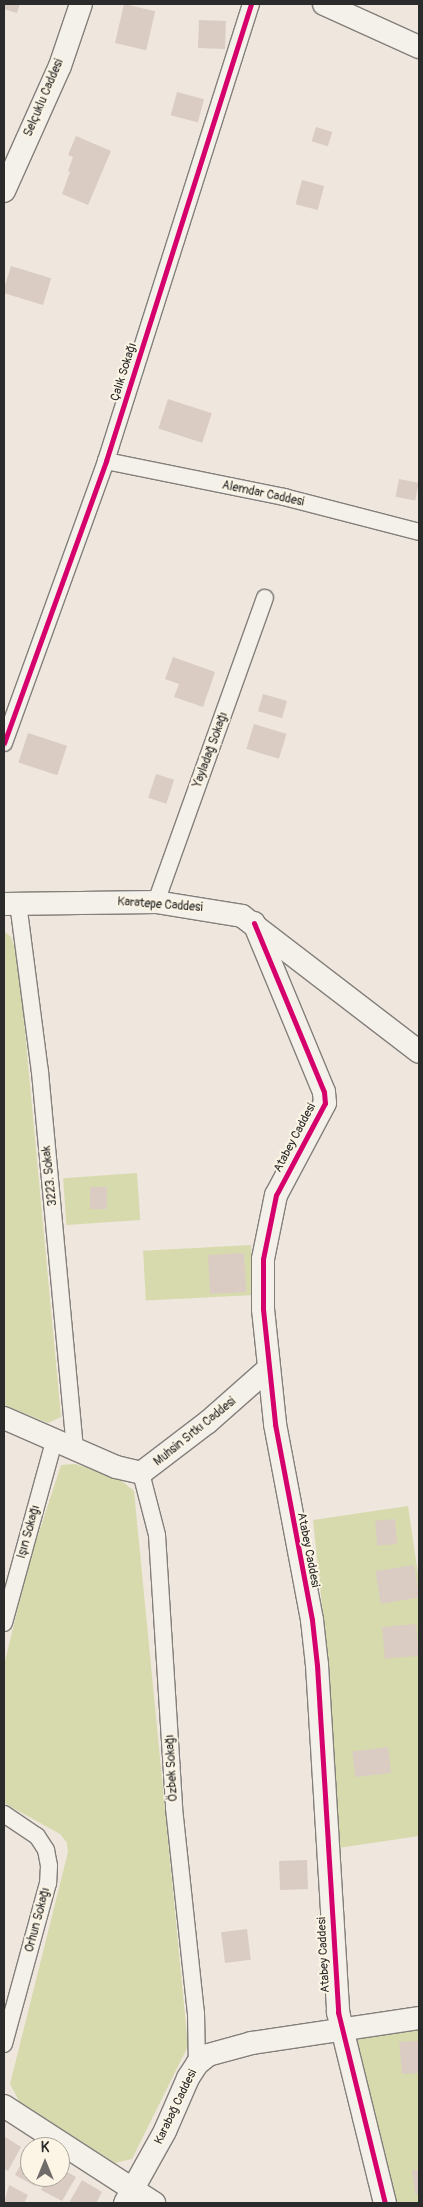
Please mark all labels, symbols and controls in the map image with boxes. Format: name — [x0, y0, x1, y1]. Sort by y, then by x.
street label: Selçuklu Caddesi — [21, 57, 67, 139]
street label: Çalık Sokağı — [108, 341, 140, 403]
street label: Alemdar Caddesi — [221, 478, 305, 510]
street label: Yayladağ Sokağı — [191, 710, 231, 790]
street label: Karatepe Caddesi — [117, 895, 203, 915]
street label: Atabey Caddesi — [271, 1101, 319, 1175]
street label: 3223. Sokak — [40, 1145, 60, 1207]
street label: Muhsin Sıtkı Caddesi — [151, 1395, 239, 1469]
street label: Işın Sokağı — [15, 1504, 43, 1560]
street label: Atabey Caddesi — [294, 1511, 322, 1589]
street label: Özbek Sokağı — [163, 1734, 181, 1802]
street label: Orhun Sokağı — [22, 1886, 54, 1954]
street label: Atabey Caddesi — [315, 1917, 333, 1993]
street label: Karabağ Caddesi — [152, 2067, 200, 2147]
north arrow — [20, 2137, 70, 2187]
text: K — [41, 2139, 49, 2156]

